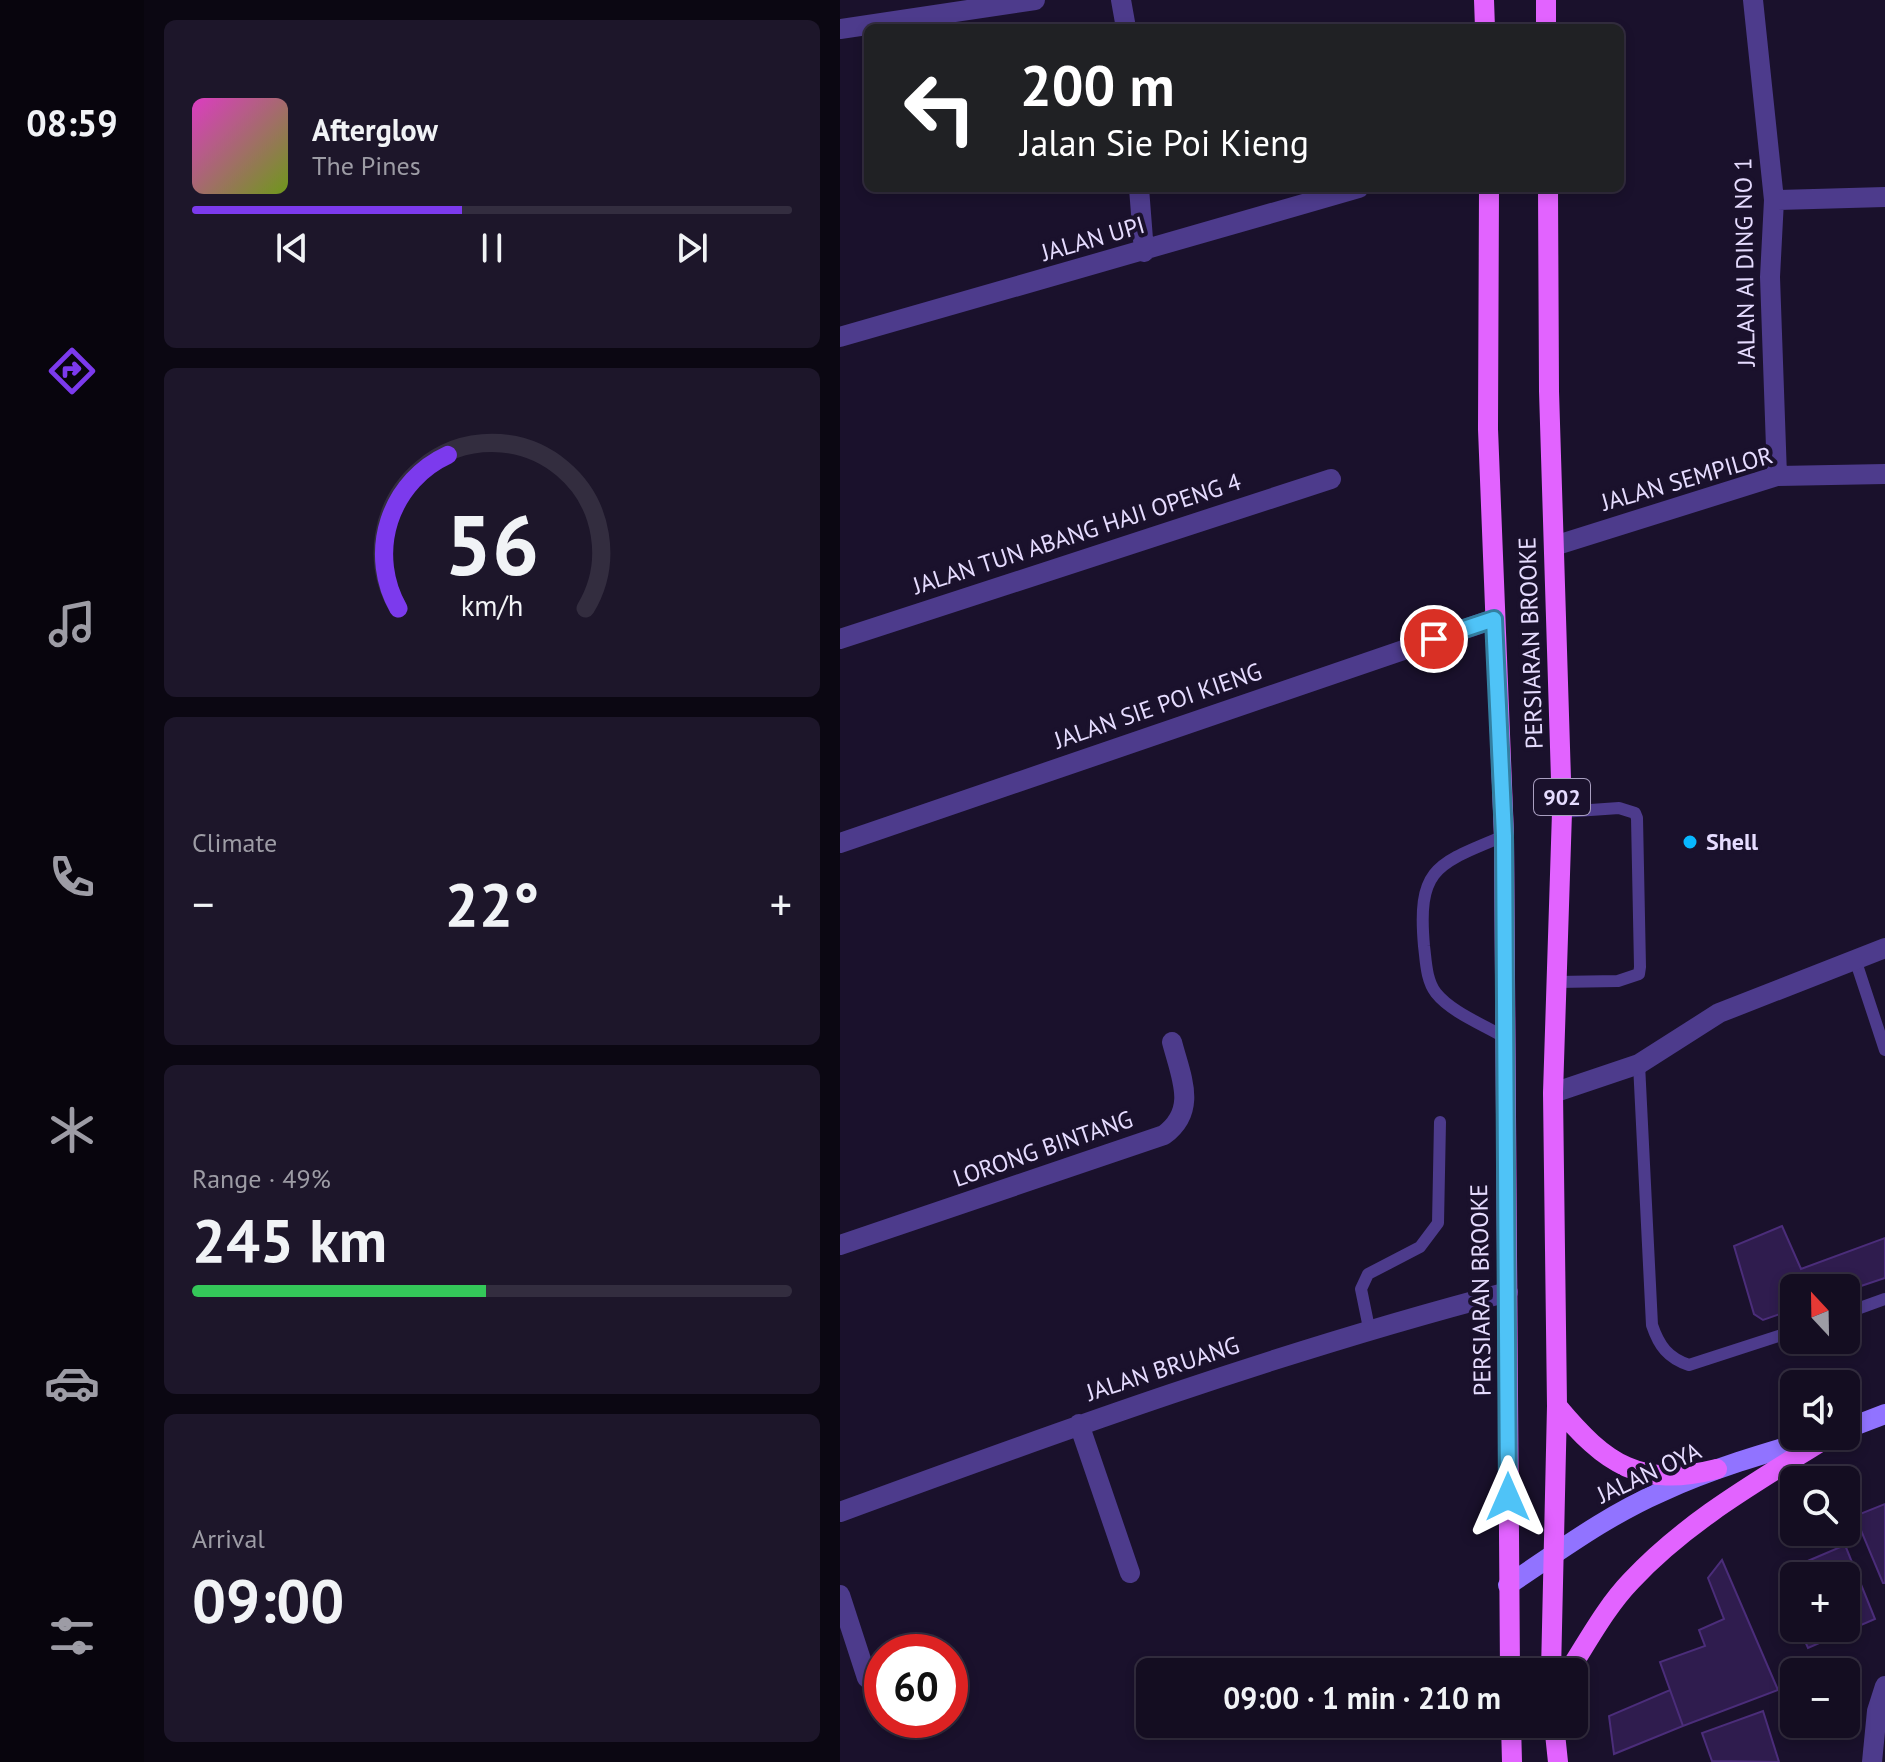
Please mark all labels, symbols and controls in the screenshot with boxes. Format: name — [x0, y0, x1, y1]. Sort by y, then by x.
text: 200 m — [1020, 49, 1175, 121]
icon: left — [888, 56, 992, 160]
text: 08:59 — [26, 99, 118, 146]
text: Afterglow — [312, 110, 438, 149]
text: Jalan Sie Poi Kieng — [1020, 119, 1309, 166]
text: The Pines — [312, 149, 421, 182]
street label: JALAN AI DING NO 1 — [1727, 157, 1762, 368]
street label: JALAN UPI — [1037, 209, 1148, 268]
icon: previous — [270, 226, 314, 270]
icon: pause — [470, 226, 514, 270]
icon: next — [670, 226, 714, 270]
icon: directions — [44, 343, 100, 399]
street label: JALAN SEMPILOR — [1597, 439, 1776, 518]
street label: JALAN TUN ABANG HAJI OPENG 4 — [908, 466, 1245, 602]
text: 56 — [445, 489, 539, 597]
street label: PERSIARAN BROOKE — [1511, 536, 1550, 750]
text: km/h — [461, 587, 523, 624]
icon: music — [44, 596, 100, 652]
pin — [1400, 605, 1468, 673]
icon: arrive — [1412, 617, 1456, 661]
street label: JALAN SIE POI KIENG — [1049, 655, 1266, 756]
road number: 902 — [1534, 779, 1590, 815]
text: Climate — [192, 826, 277, 859]
place label: Shell — [1706, 826, 1759, 857]
marker: Shell — [1681, 833, 1699, 851]
icon: phone — [44, 849, 100, 905]
text: 22° — [445, 865, 539, 943]
text: − — [192, 875, 214, 932]
text: + — [770, 875, 792, 932]
icon: climate — [44, 1102, 100, 1158]
street label: LORONG BINTANG — [949, 1103, 1137, 1194]
text: Range · 49% — [192, 1162, 331, 1195]
street label: PERSIARAN BROOKE — [1463, 1184, 1498, 1396]
text: 245 km — [192, 1201, 387, 1279]
north arrow — [1780, 1274, 1860, 1354]
map controls — [1780, 1274, 1860, 1738]
street label: JALAN BRUANG — [1081, 1329, 1243, 1408]
icon: car — [44, 1355, 100, 1411]
button: sound — [1780, 1370, 1860, 1450]
street label: JALAN OYA — [1591, 1435, 1706, 1511]
position arrow — [1466, 1455, 1550, 1539]
button: search — [1780, 1466, 1860, 1546]
text: Arrival — [192, 1522, 265, 1555]
text: 09:00 — [192, 1561, 344, 1639]
button: + — [1780, 1562, 1860, 1642]
icon: filters — [44, 1608, 100, 1664]
speed limit sign: 60 — [864, 1634, 968, 1738]
button: − — [1780, 1658, 1860, 1738]
text: 09:00 · 1 min · 210 m — [1223, 1678, 1501, 1717]

